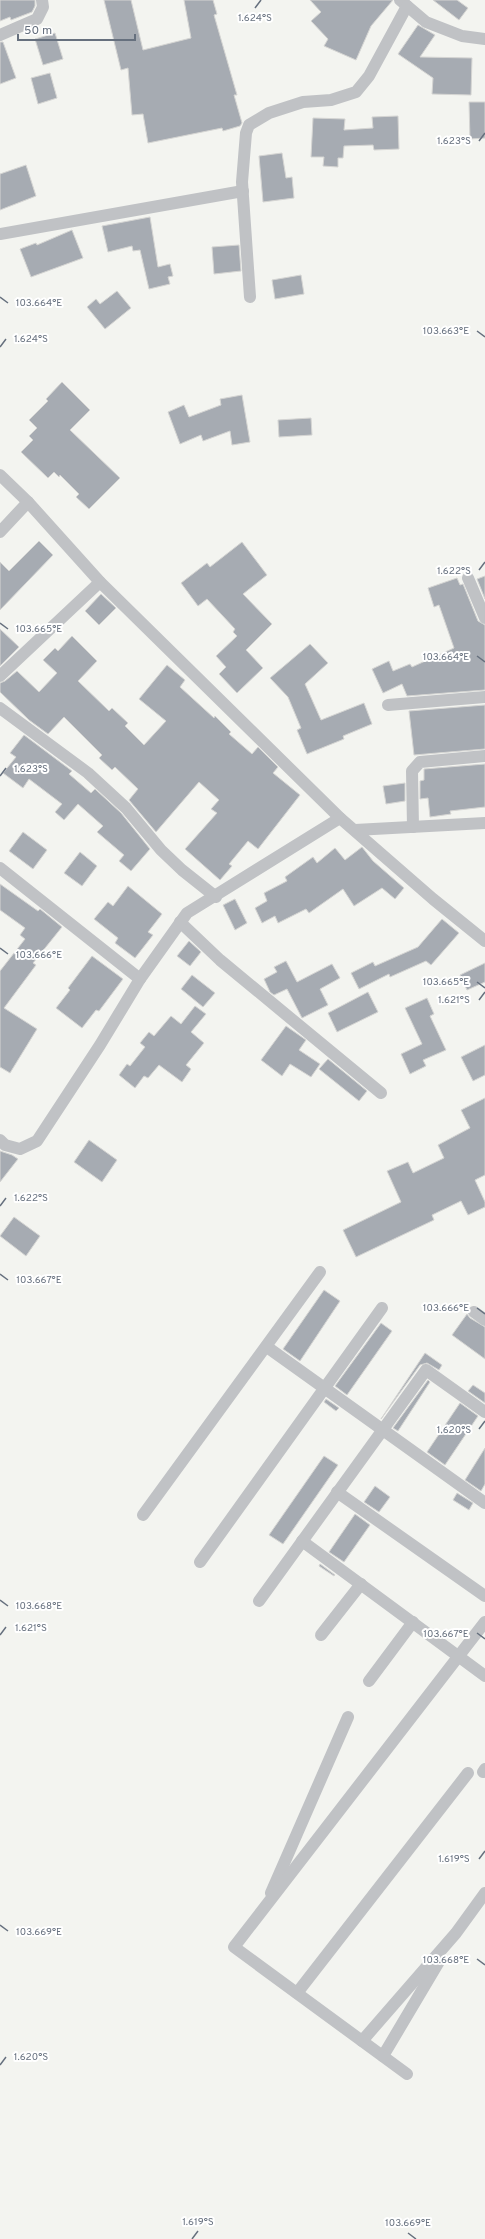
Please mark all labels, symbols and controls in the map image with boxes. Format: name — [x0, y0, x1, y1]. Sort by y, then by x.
text: 1.624°S — [238, 12, 272, 25]
scale bar — [18, 16, 135, 42]
text: 50 m — [24, 23, 52, 39]
text: 1.623°S — [437, 135, 471, 148]
text: 103.664°E — [16, 297, 62, 310]
text: 103.663°E — [423, 325, 469, 338]
text: 1.624°S — [14, 333, 48, 346]
text: 1.622°S — [437, 565, 471, 578]
text: 103.665°E — [16, 623, 62, 636]
text: 103.664°E — [423, 651, 469, 664]
text: 1.623°S — [14, 763, 48, 776]
text: 103.666°E — [16, 949, 62, 962]
text: 103.665°E — [423, 976, 469, 989]
text: 1.621°S — [438, 994, 470, 1007]
text: 1.622°S — [14, 1192, 48, 1205]
text: 103.667°E — [16, 1274, 62, 1287]
text: 103.666°E — [423, 1302, 469, 1315]
text: 1.620°S — [437, 1424, 471, 1437]
text: 103.668°E — [16, 1600, 62, 1613]
text: 1.621°S — [15, 1622, 47, 1635]
text: 103.667°E — [423, 1628, 469, 1641]
text: 1.619°S — [438, 1853, 470, 1866]
text: 103.669°E — [16, 1926, 62, 1939]
text: 103.668°E — [423, 1954, 469, 1967]
text: 1.620°S — [14, 2051, 48, 2064]
text: 1.619°S — [182, 2216, 214, 2229]
text: 103.669°E — [385, 2217, 431, 2230]

